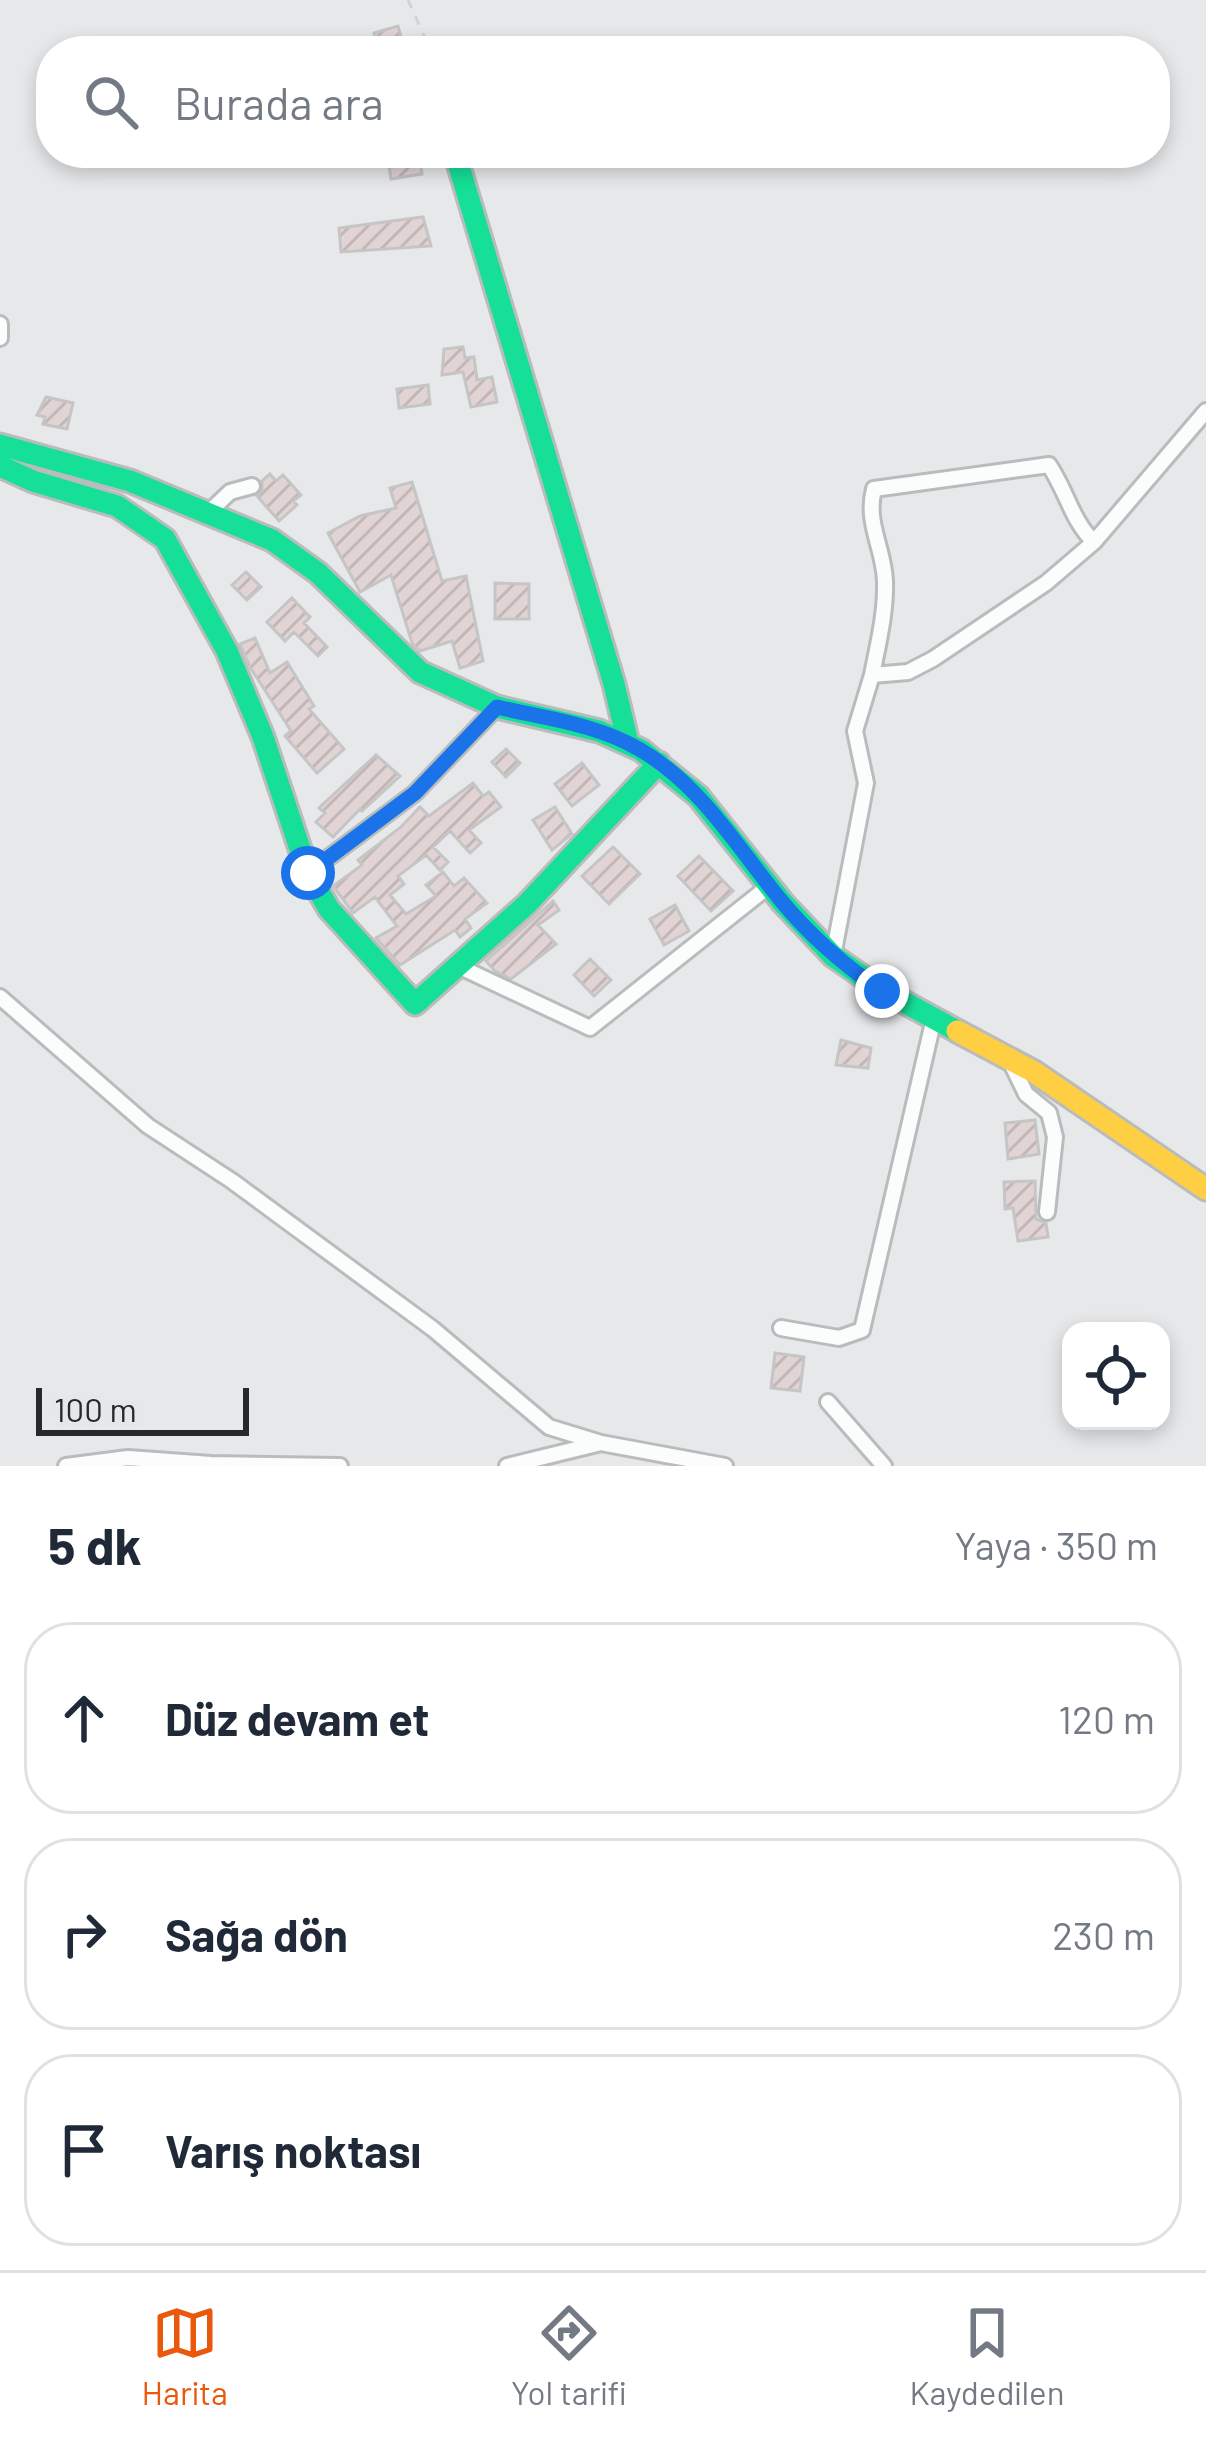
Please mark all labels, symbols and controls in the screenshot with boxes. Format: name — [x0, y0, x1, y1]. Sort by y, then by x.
search box — [36, 36, 1170, 168]
icon: search — [78, 69, 144, 135]
text: Burada ara — [174, 75, 384, 129]
route start — [281, 846, 335, 900]
route end — [855, 964, 909, 1018]
map controls — [1062, 1322, 1170, 1430]
button: locate — [1062, 1322, 1170, 1430]
scale bar — [36, 1382, 249, 1435]
text: 100 m — [54, 1389, 137, 1429]
text: 5 dk — [48, 1514, 142, 1575]
text: Yaya · 350 m — [954, 1521, 1158, 1568]
icon: ahead — [51, 1685, 117, 1751]
text: Düz devam et — [165, 1691, 429, 1745]
text: 120 m — [1058, 1695, 1155, 1742]
icon: right — [51, 1901, 117, 1967]
text: Sağa dön — [165, 1907, 348, 1961]
text: 230 m — [1052, 1911, 1155, 1958]
icon: arrive — [51, 2117, 117, 2183]
text: Varış noktası — [165, 2123, 421, 2177]
tab: Harita — [142, 2300, 228, 2412]
tab: Yol tarifi — [511, 2300, 626, 2412]
tab: Kaydedilen — [909, 2300, 1064, 2412]

